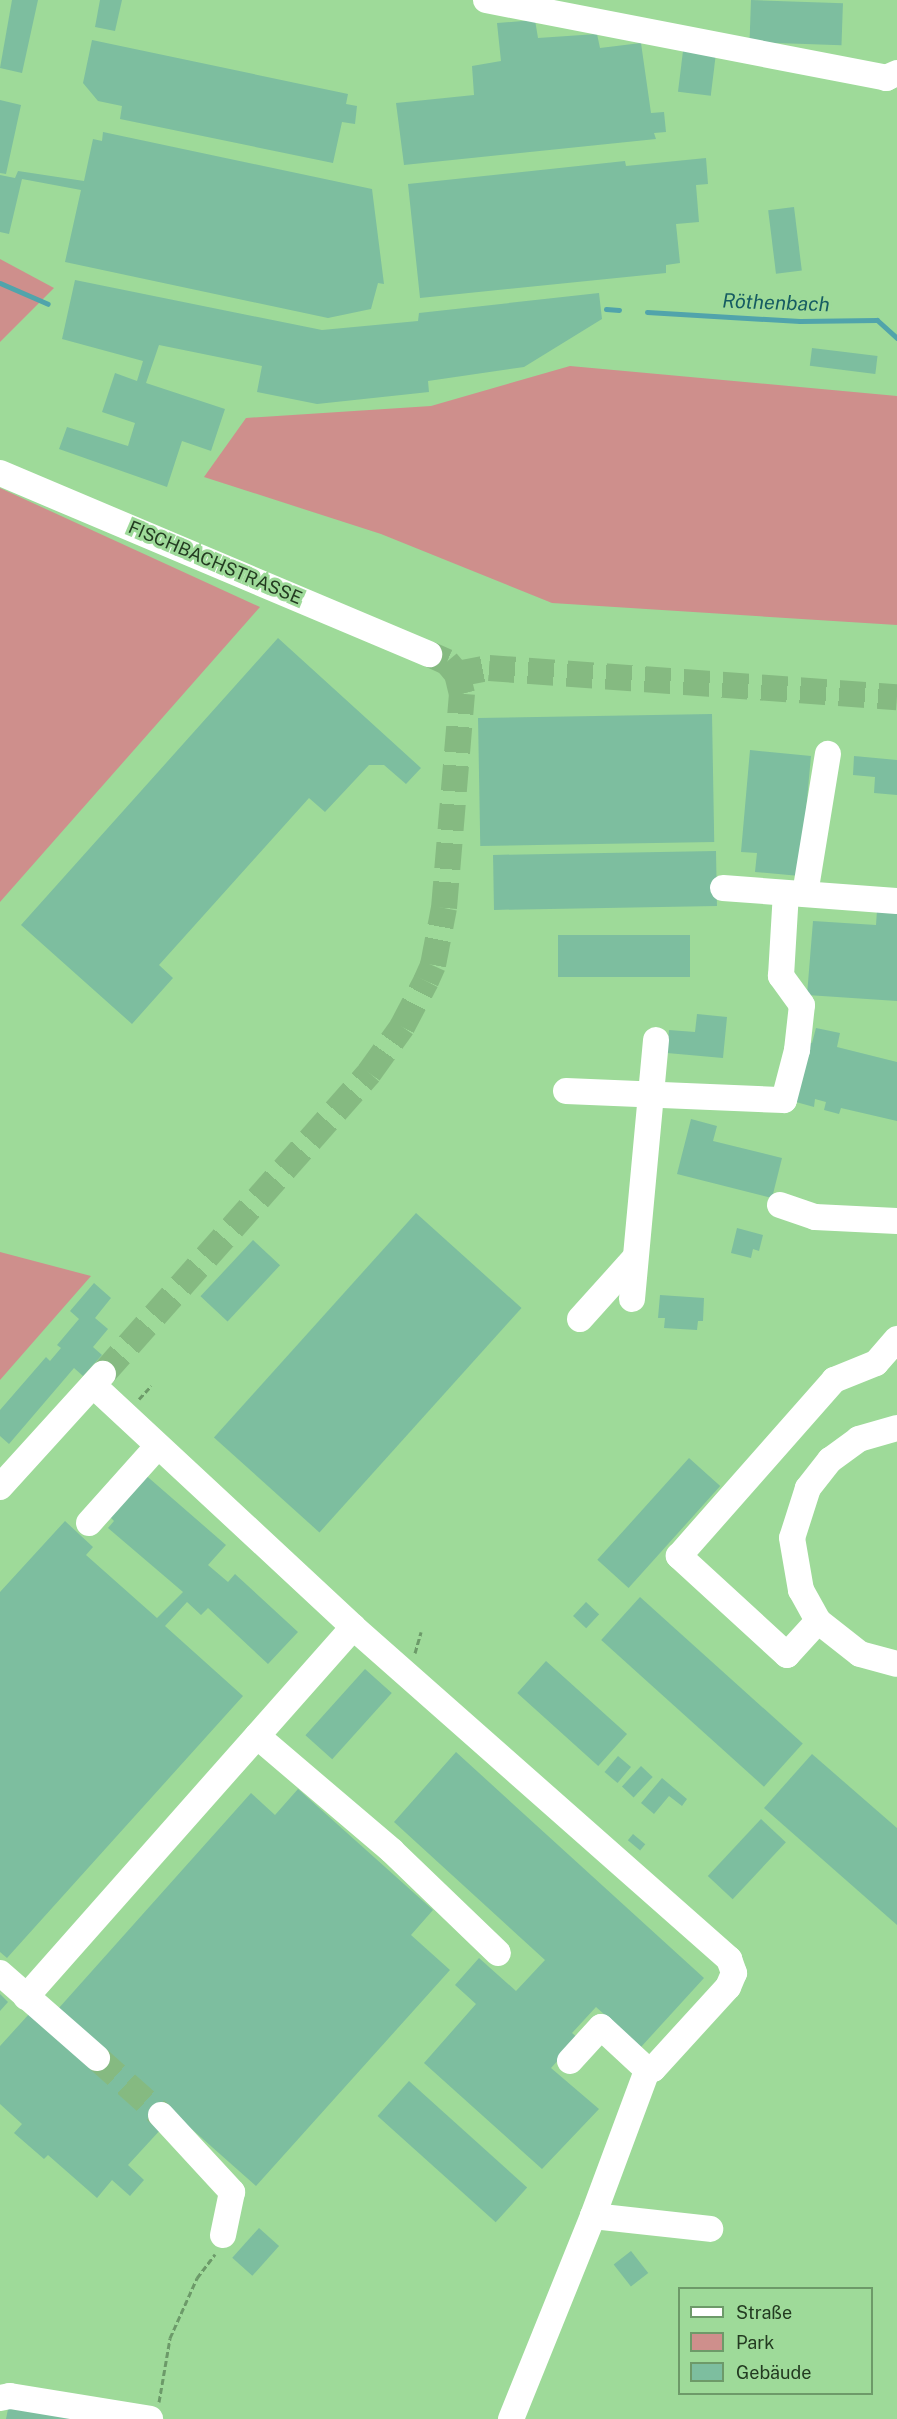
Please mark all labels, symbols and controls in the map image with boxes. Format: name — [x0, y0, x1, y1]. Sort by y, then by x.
water label: Röthenbach — [722, 289, 830, 317]
street label: FISCHBACHSTRASSE — [125, 517, 305, 609]
legend — [678, 2287, 873, 2395]
text: Straße — [736, 2302, 792, 2323]
text: Park — [736, 2332, 774, 2353]
text: Gebäude — [736, 2362, 811, 2383]

